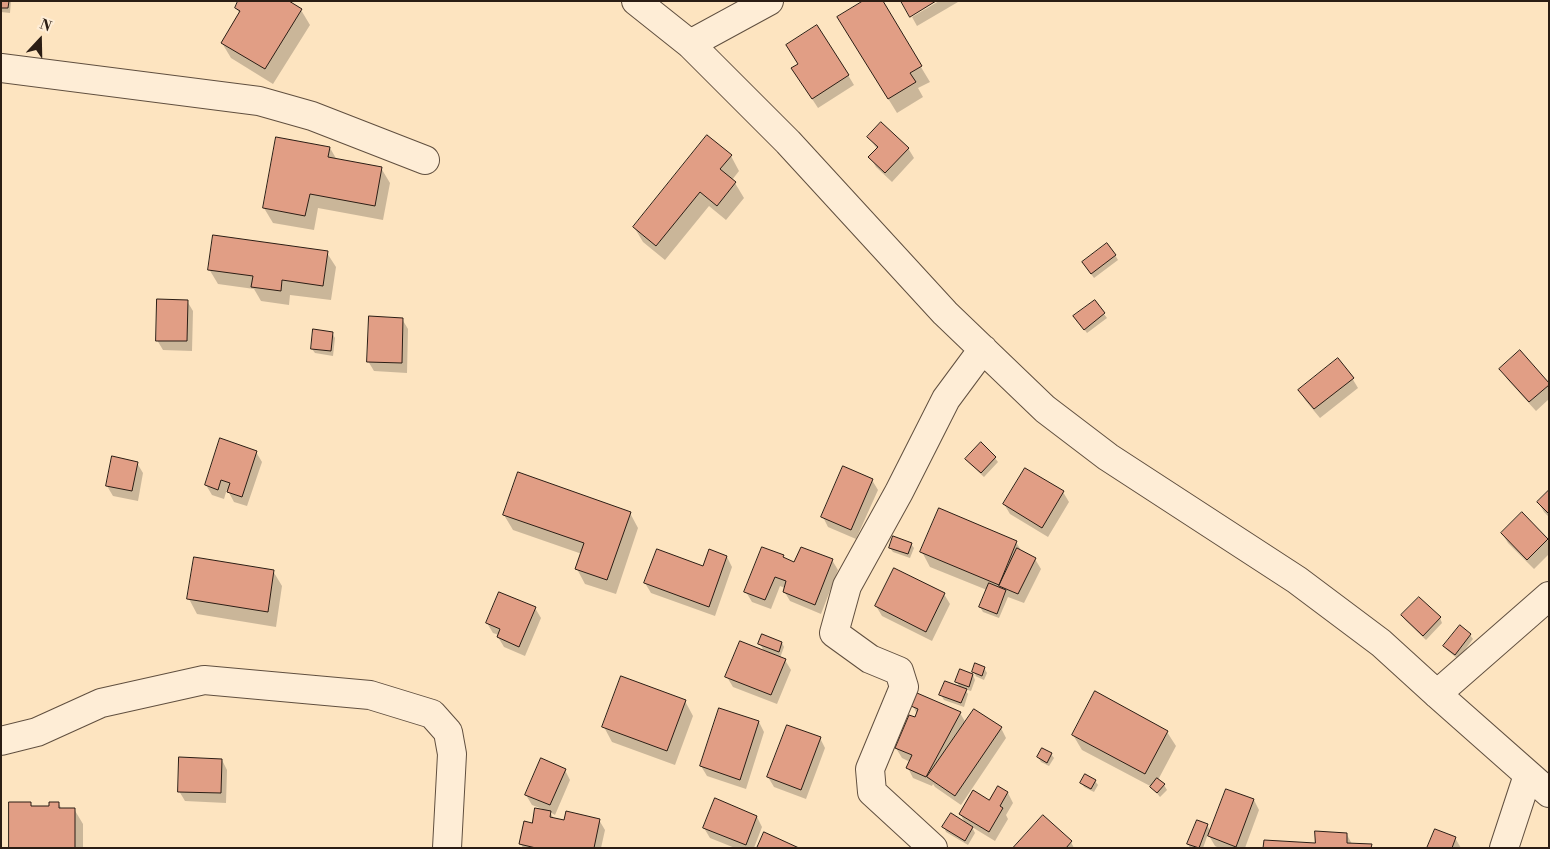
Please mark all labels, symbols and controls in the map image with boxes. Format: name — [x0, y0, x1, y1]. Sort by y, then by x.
north arrow — [15, 15, 65, 65]
text: N — [37, 16, 54, 36]

